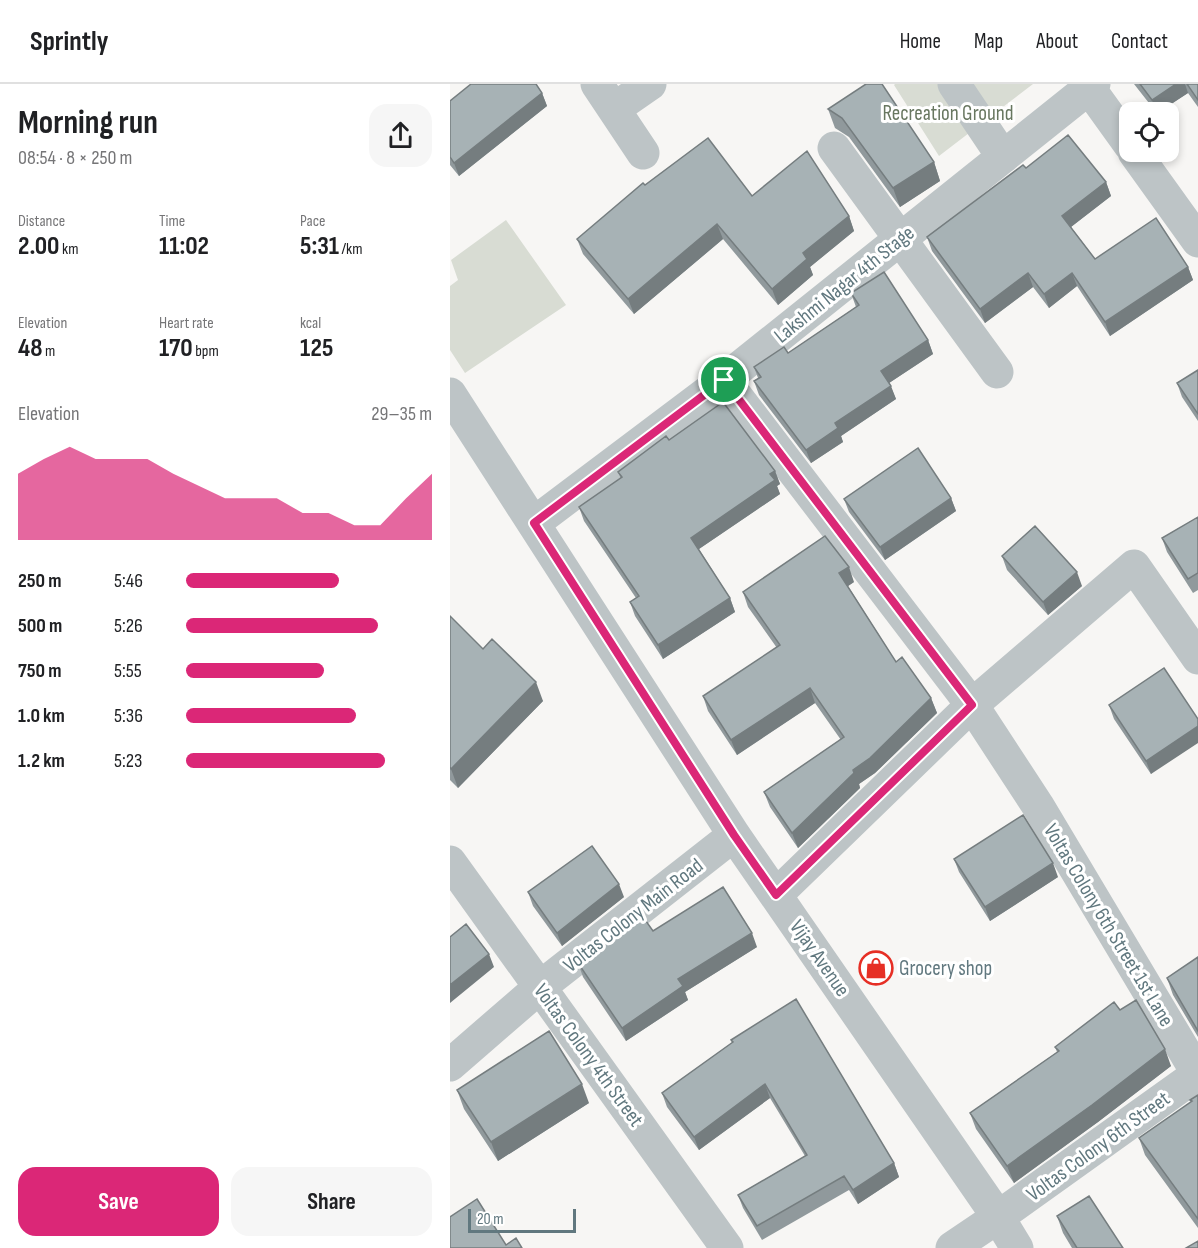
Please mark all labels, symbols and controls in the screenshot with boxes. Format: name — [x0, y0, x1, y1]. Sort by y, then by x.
text: Sprintly — [30, 25, 108, 58]
text: Home — [900, 29, 941, 54]
text: Map — [974, 29, 1003, 54]
text: About — [1036, 29, 1078, 54]
text: Contact — [1111, 29, 1168, 54]
park label: Recreation Ground — [882, 101, 1014, 126]
map controls — [1119, 102, 1179, 162]
button: locate — [1119, 102, 1179, 162]
text: Morning run — [18, 103, 158, 143]
button: share — [369, 104, 432, 167]
text: 08:54 · 8 × 250 m — [18, 146, 132, 170]
text: Distance — [18, 212, 65, 231]
text: Time — [159, 212, 185, 231]
text: Pace — [300, 212, 325, 231]
street label: Lakshmi Nagar 4th Stage — [769, 220, 919, 348]
text: 2.00 — [18, 231, 59, 262]
text: 11:02 — [159, 231, 209, 262]
text: 5:31 — [300, 231, 339, 262]
text: km — [59, 240, 78, 259]
text: /km — [339, 240, 362, 259]
text: Elevation — [18, 314, 67, 333]
text: Heart rate — [159, 314, 214, 333]
text: kcal — [300, 314, 321, 333]
text: 48 — [18, 333, 42, 364]
text: 170 — [159, 333, 193, 364]
text: 125 — [300, 333, 333, 364]
text: m — [42, 342, 55, 361]
text: bpm — [193, 342, 219, 361]
pin — [698, 354, 749, 405]
icon: arrive — [707, 363, 740, 396]
text: Elevation — [18, 402, 80, 426]
text: 29–35 m — [371, 402, 432, 426]
text: 250 m — [18, 569, 61, 593]
text: 5:46 — [114, 569, 143, 593]
text: 500 m — [18, 614, 62, 638]
text: 5:26 — [114, 614, 143, 638]
text: 750 m — [18, 659, 61, 683]
text: 5:55 — [114, 659, 142, 683]
text: 1.0 km — [18, 704, 65, 728]
text: 5:36 — [114, 704, 143, 728]
text: 1.2 km — [18, 749, 65, 773]
text: 5:23 — [114, 749, 142, 773]
street label: Voltas Colony 6th Street 1st Lane — [1038, 819, 1179, 1031]
street label: Voltas Colony Main Road — [559, 853, 708, 978]
street label: Vijay Avenue — [784, 915, 855, 1001]
shop icon: Grocery shop — [858, 950, 894, 986]
place label: Grocery shop — [899, 956, 992, 981]
street label: Voltas Colony 4th Street — [528, 979, 649, 1131]
street label: Voltas Colony 6th Street — [1022, 1086, 1175, 1207]
button: Save — [18, 1167, 219, 1236]
button: Share — [231, 1167, 432, 1236]
scale bar — [468, 1206, 576, 1234]
text: 20 m — [477, 1210, 504, 1229]

